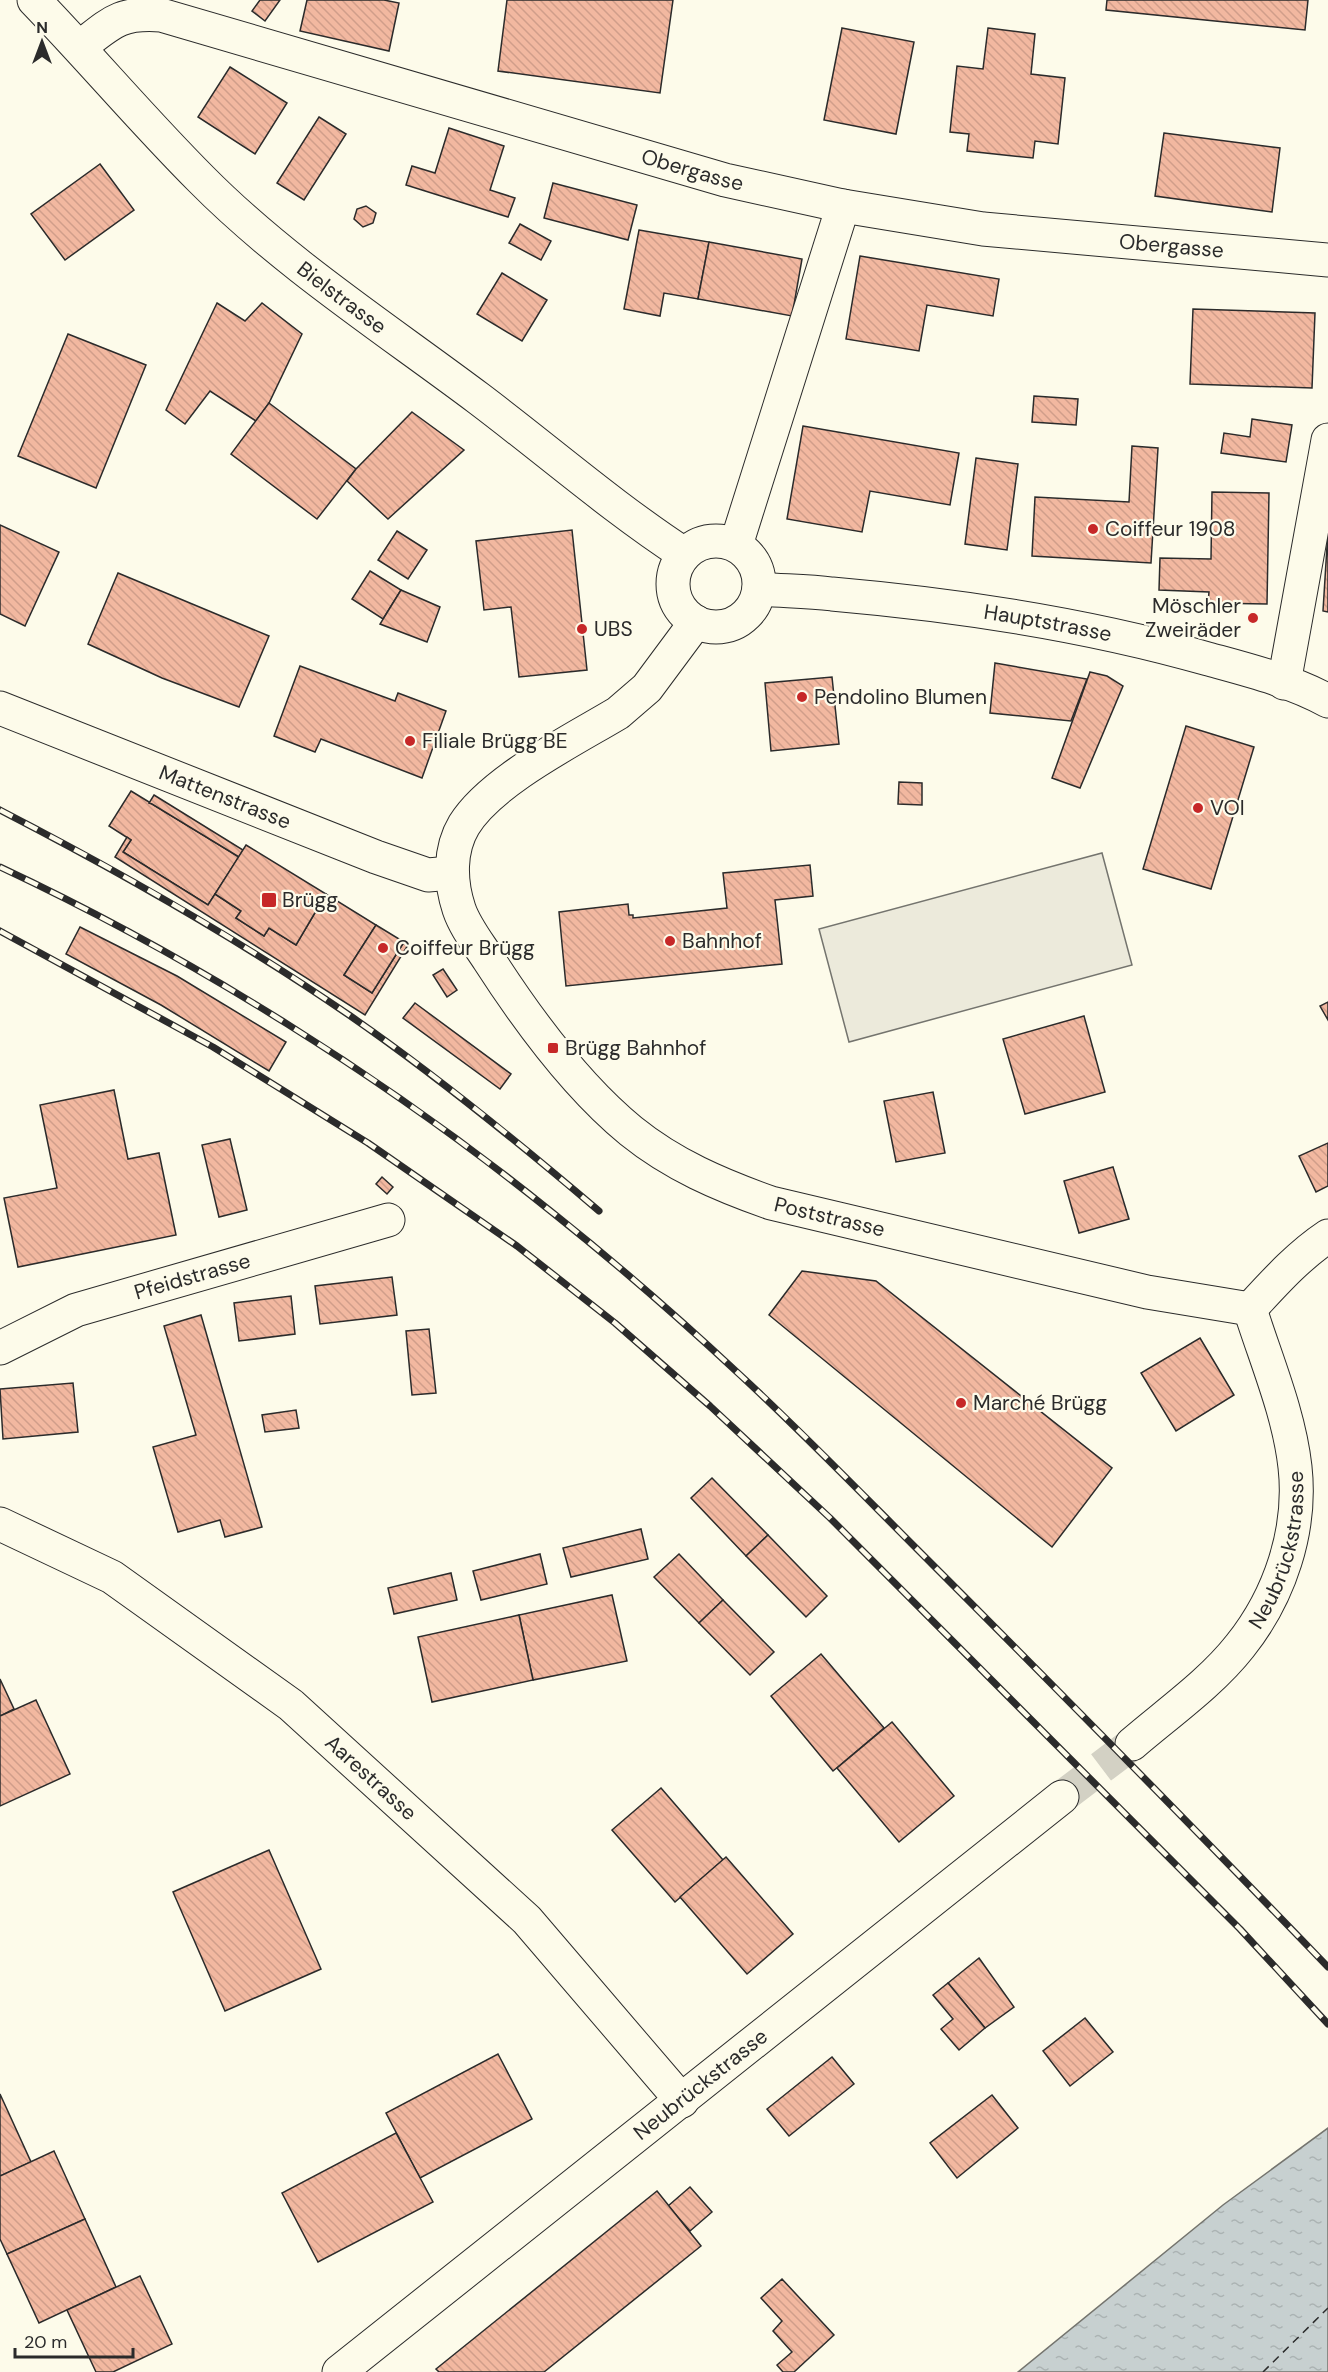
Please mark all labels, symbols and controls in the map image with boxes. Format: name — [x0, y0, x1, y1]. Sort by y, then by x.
north arrow — [12, 12, 72, 72]
text: N — [36, 17, 48, 38]
street label: Obergasse — [638, 142, 746, 198]
street label: Obergasse — [1118, 227, 1225, 265]
street label: Bielstrasse — [291, 255, 392, 340]
place label: Coiffeur 1908 — [1105, 515, 1236, 543]
marker: Coiffeur 1908 — [1086, 522, 1100, 536]
place label: Möschler Zweiräder — [1145, 592, 1241, 644]
street label: Hauptstrasse — [982, 598, 1114, 648]
marker: Möschler Zweiräder — [1246, 611, 1260, 625]
place label: UBS — [594, 615, 633, 643]
marker: UBS — [575, 622, 589, 636]
place label: Pendolino Blumen — [814, 683, 987, 711]
marker: Pendolino Blumen — [795, 690, 809, 704]
place label: Filiale Brügg BE — [422, 727, 568, 755]
marker: Filiale Brügg BE — [403, 734, 417, 748]
street label: Mattenstrasse — [155, 758, 295, 836]
place label: VOI — [1210, 794, 1245, 822]
marker: VOI — [1191, 801, 1205, 815]
place label: Brügg — [282, 886, 338, 914]
marker: Brügg — [260, 891, 278, 909]
place label: Bahnhof — [682, 927, 762, 955]
place label: Coiffeur Brügg — [395, 934, 535, 962]
marker: Bahnhof — [663, 934, 677, 948]
marker: Coiffeur Brügg — [376, 941, 390, 955]
place label: Brügg Bahnhof — [565, 1034, 706, 1062]
marker: Brügg Bahnhof — [546, 1041, 560, 1055]
street label: Poststrasse — [771, 1190, 888, 1243]
street label: Pfeidstrasse — [131, 1246, 254, 1306]
place label: Marché Brügg — [973, 1389, 1107, 1417]
marker: Marché Brügg — [954, 1396, 968, 1410]
street label: Neubrückstrasse — [1242, 1470, 1310, 1634]
street label: Aarestrasse — [319, 1729, 423, 1827]
street label: Neubrückstrasse — [628, 2022, 774, 2146]
scale bar — [15, 2321, 134, 2359]
text: 20 m — [24, 2330, 67, 2354]

